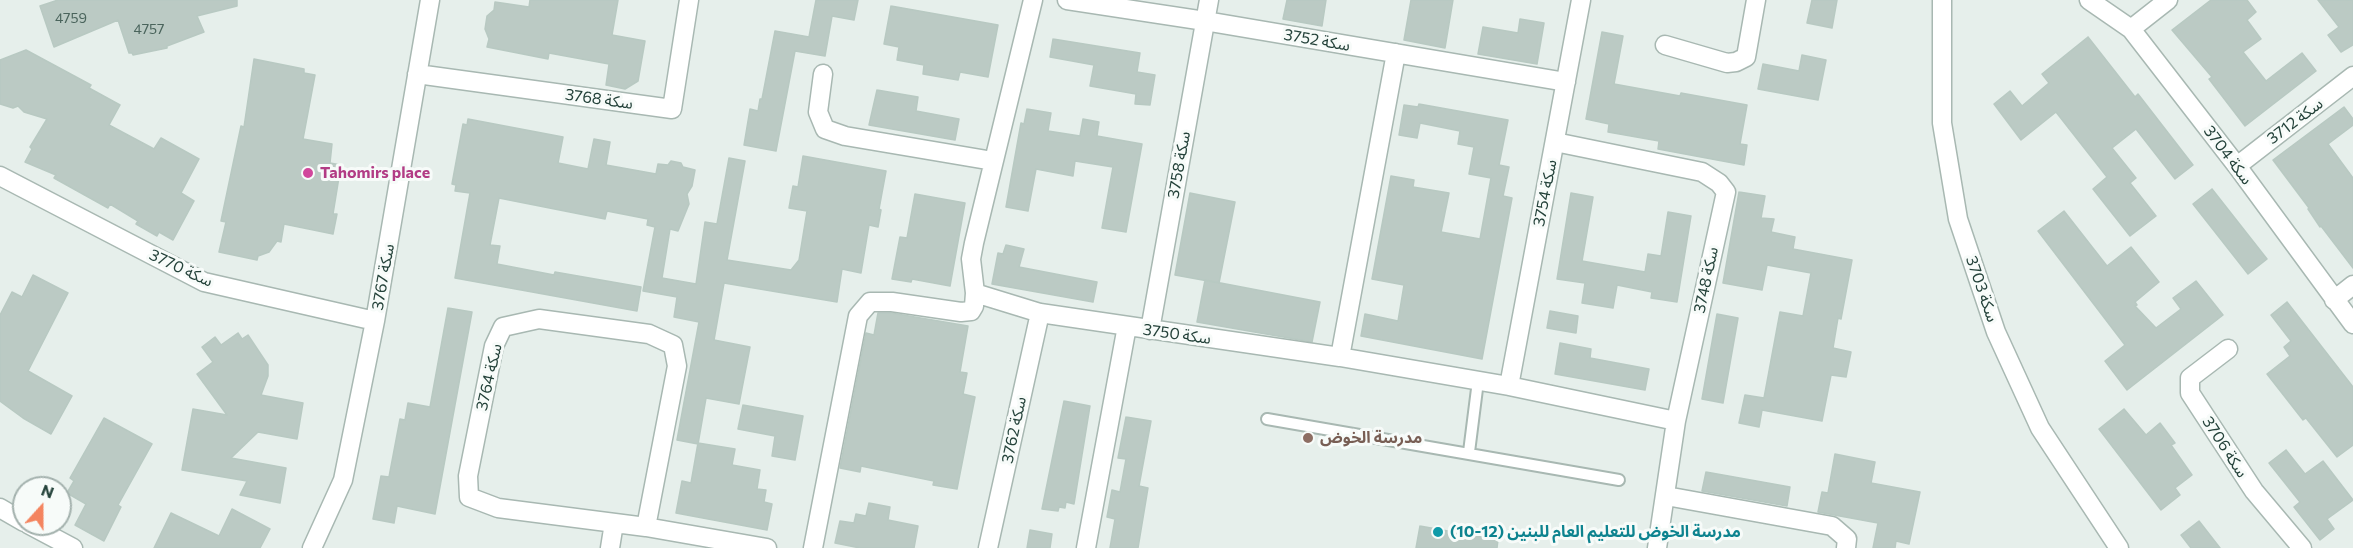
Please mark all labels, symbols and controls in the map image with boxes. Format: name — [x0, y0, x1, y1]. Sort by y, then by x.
house number: 4759 — [55, 10, 87, 26]
house number: 4757 — [134, 21, 164, 37]
street label: سكة 3752 — [1282, 25, 1352, 55]
street label: سكة 3768 — [564, 85, 634, 113]
street label: سكة 3712 — [2263, 94, 2327, 148]
street label: سكة 3704 — [2200, 122, 2256, 188]
street label: سكة 3758 — [1164, 130, 1194, 200]
street label: سكة 3754 — [1529, 158, 1561, 228]
place label: Tahomirs place — [320, 163, 430, 183]
marker: Tahomirs place — [301, 166, 315, 180]
street label: سكة 3767 — [368, 242, 398, 312]
street label: سكة 3770 — [146, 245, 216, 291]
street label: سكة 3748 — [1690, 245, 1722, 315]
street label: سكة 3703 — [1962, 253, 2002, 325]
street label: سكة 3750 — [1142, 320, 1212, 348]
street label: سكة 3764 — [472, 342, 506, 412]
street label: سكة 3762 — [998, 395, 1030, 465]
street label: سكة 3706 — [2198, 413, 2252, 481]
place label: مدرسة الخوض — [1320, 428, 1422, 448]
marker: مدرسة الخوض — [1301, 431, 1315, 445]
north arrow — [12, 476, 72, 536]
text: N — [39, 480, 57, 502]
place label: مدرسة الخوض للتعليم العام للبنين (12-10) — [1450, 522, 1741, 542]
marker: مدرسة الخوض للتعليم العام للبنين (12-10) — [1431, 525, 1445, 539]

